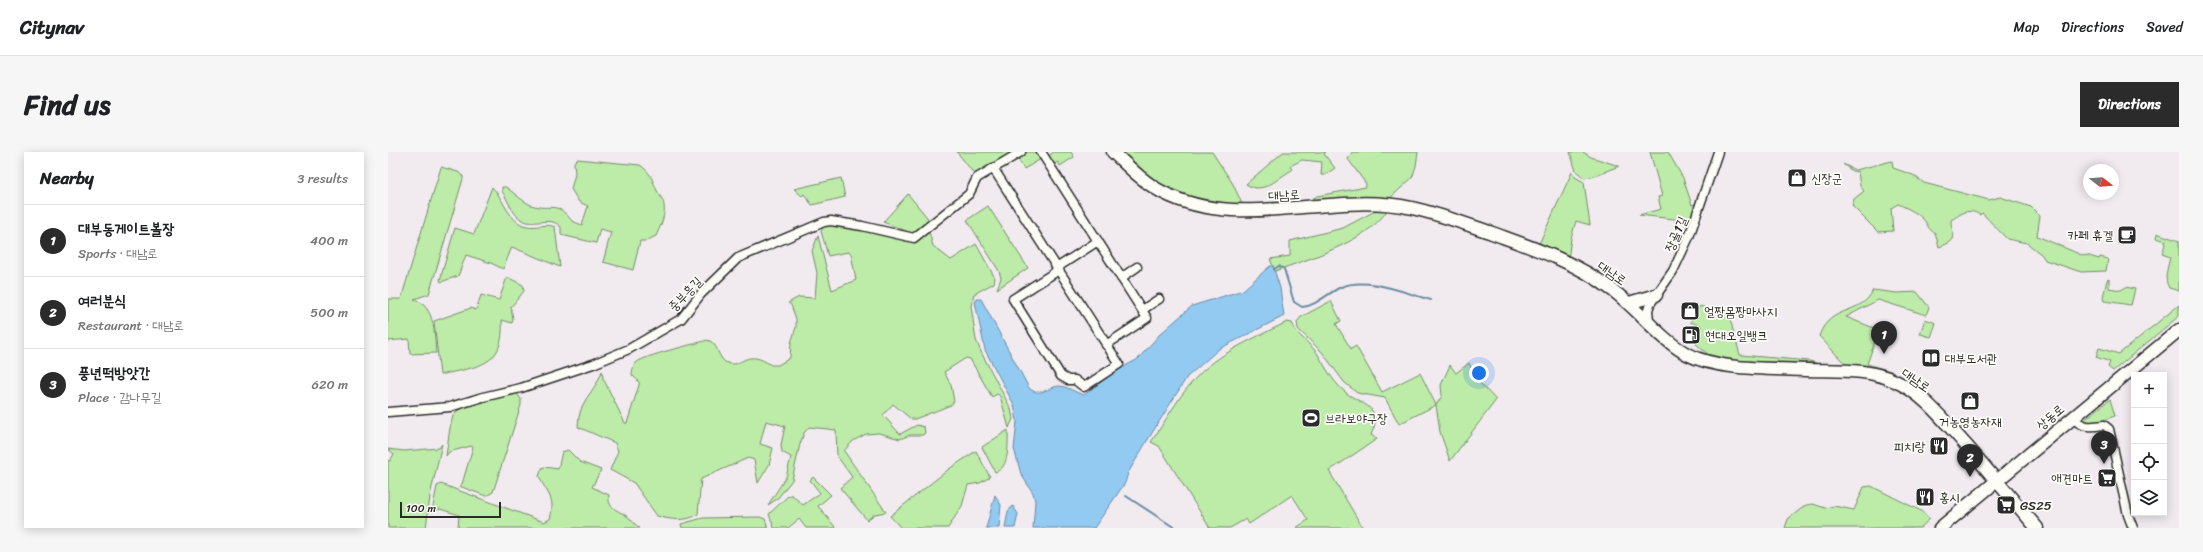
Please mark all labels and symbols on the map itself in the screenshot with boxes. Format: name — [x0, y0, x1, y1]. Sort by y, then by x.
north arrow — [2083, 164, 2119, 200]
shop icon: 신장군 — [1786, 167, 1808, 189]
place label: 신장군 — [1811, 167, 1842, 190]
street label: 대남로 — [1268, 183, 1300, 207]
street label: 장골1길 — [1658, 212, 1694, 256]
place label: 카페 휴겔 — [2068, 224, 2114, 247]
cafe icon: 카페 휴겔 — [2116, 224, 2138, 246]
street label: 대남로 — [1593, 255, 1631, 291]
street label: 중부흥길 — [662, 271, 708, 317]
shop icon: 얼짱몸짱마사지 — [1679, 300, 1701, 322]
place label: 얼짱몸짱마사지 — [1704, 300, 1777, 323]
pin: 1 — [1871, 321, 1897, 354]
fuel station icon: 현대오일뱅크 — [1680, 324, 1702, 346]
place label: 현대오일뱅크 — [1705, 324, 1768, 347]
library icon: 대부도서관 — [1920, 347, 1942, 369]
place label: 대부도서관 — [1945, 347, 1997, 370]
street label: 대남로 — [1897, 362, 1935, 398]
your location — [1469, 363, 1489, 383]
shop icon: 거농영농자재 — [1959, 390, 1981, 412]
street label: 상동로 — [2031, 398, 2069, 436]
sports icon: 브라보야구장 — [1300, 407, 1322, 429]
place label: 브라보야구장 — [1325, 407, 1388, 430]
place label: 거농영농자재 — [1939, 410, 2001, 433]
pin: 3 — [2091, 431, 2117, 464]
place label: 피치랑 — [1894, 435, 1926, 458]
restaurant icon: 피치랑 — [1928, 435, 1950, 457]
pin: 2 — [1957, 444, 1983, 477]
place label: 애견마트 — [2051, 467, 2093, 490]
supermarket icon: 애견마트 — [2096, 467, 2118, 489]
restaurant icon: 홍시 — [1914, 486, 1936, 508]
place label: 홍시 — [1939, 486, 1960, 509]
supermarket icon: GS25 — [1995, 494, 2017, 516]
place label: GS25 — [2020, 494, 2052, 517]
scale bar — [400, 500, 501, 519]

